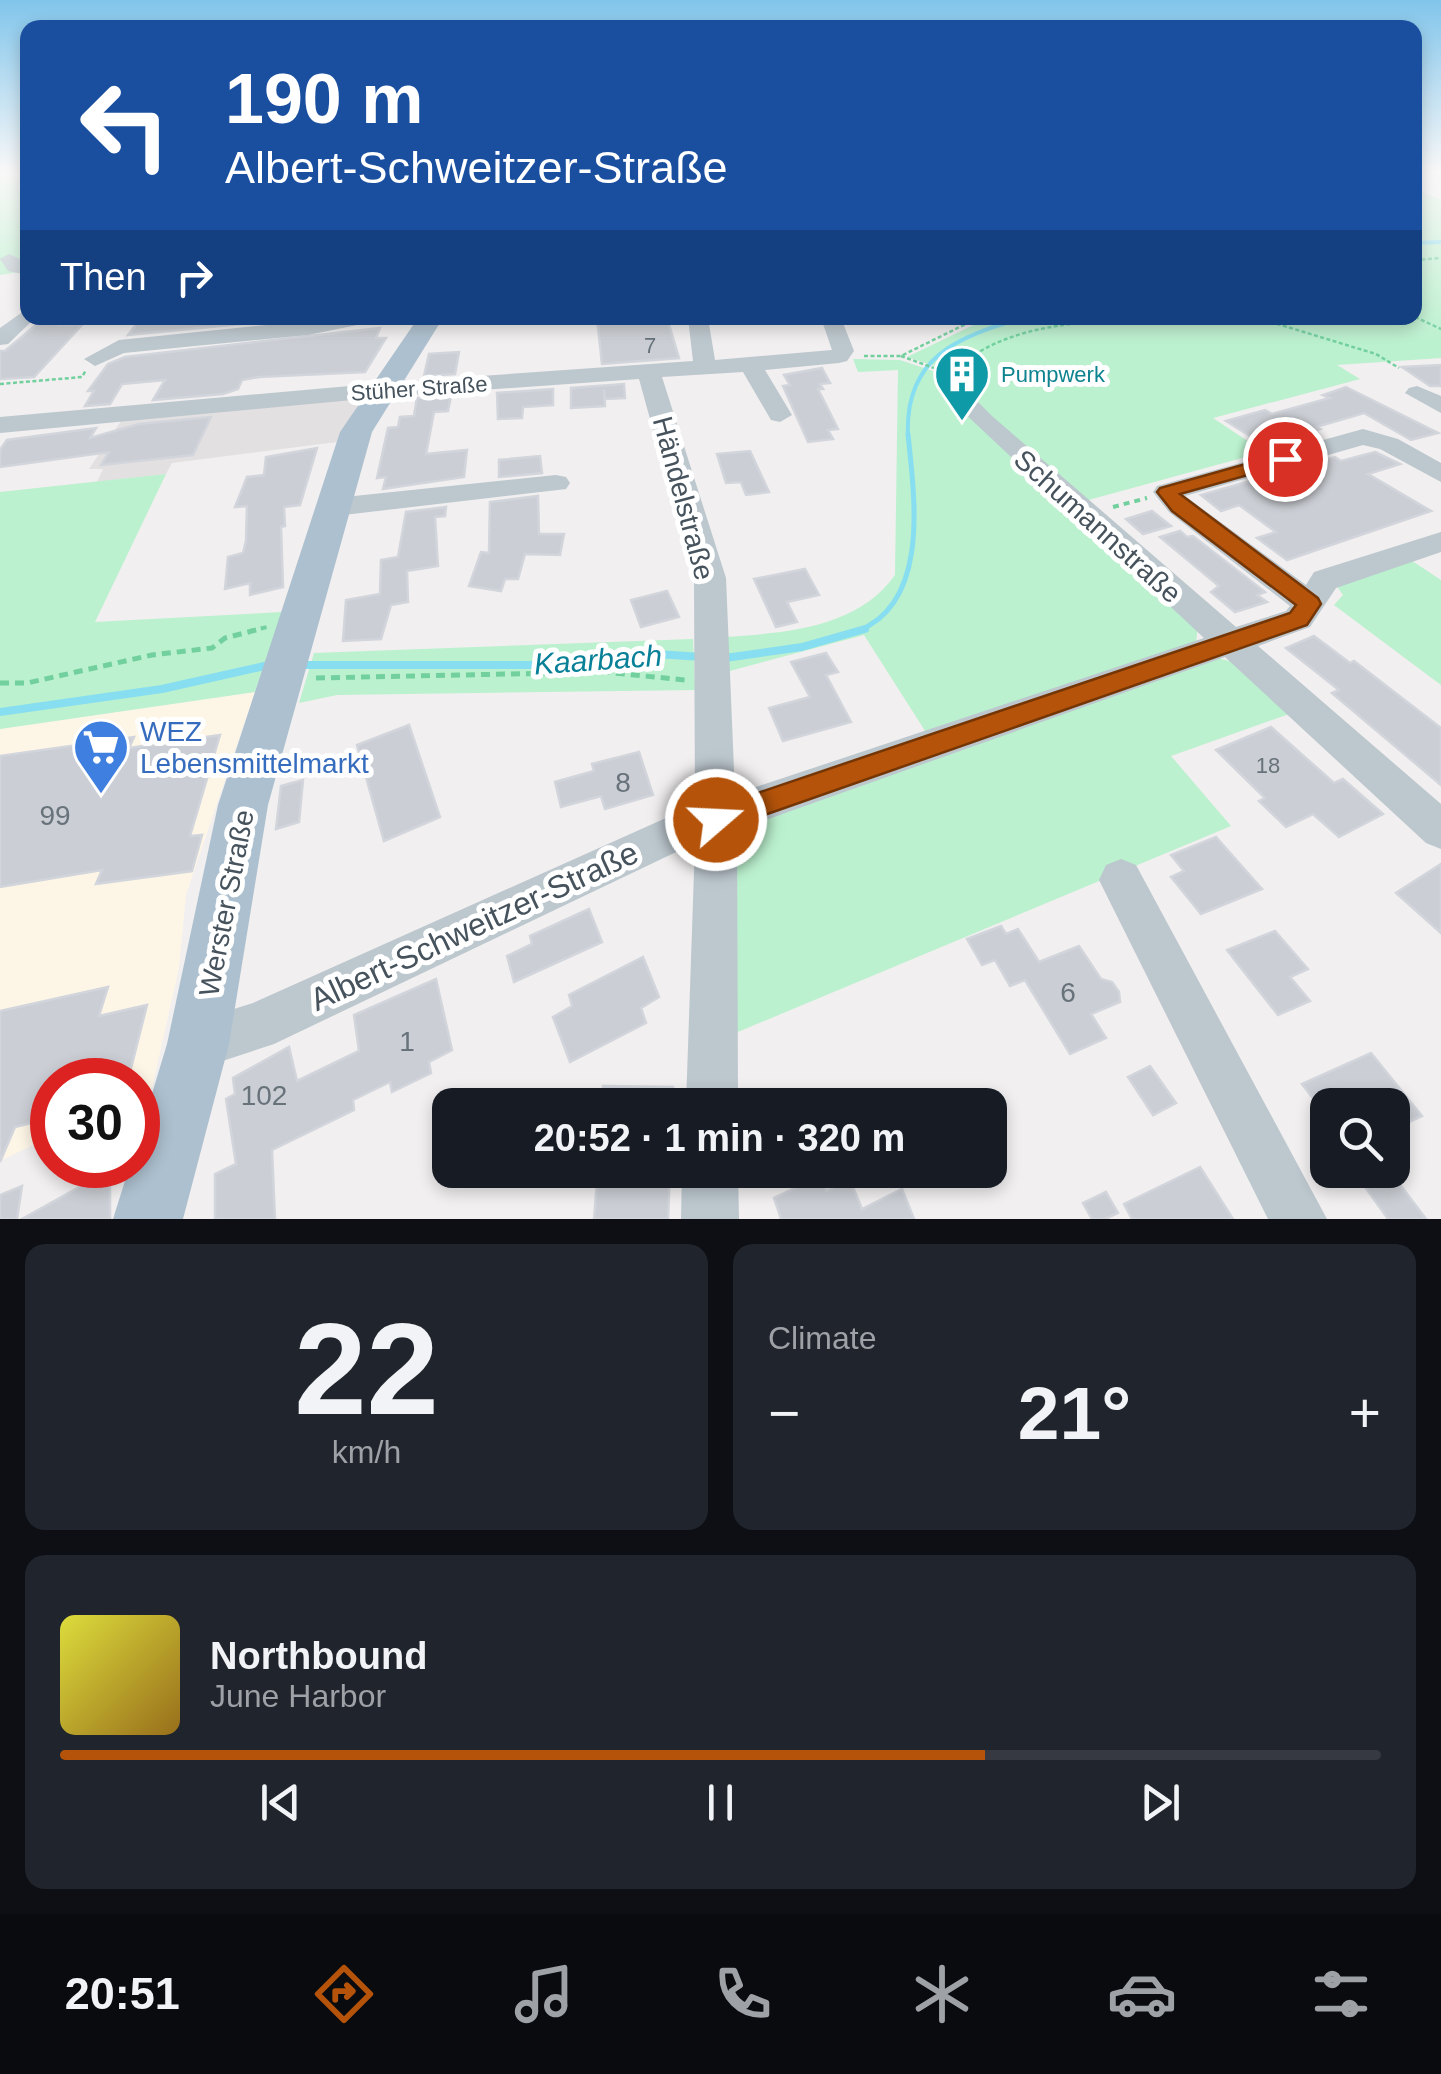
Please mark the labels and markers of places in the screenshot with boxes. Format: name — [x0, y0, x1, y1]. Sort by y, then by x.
building icon: Pumpwerk — [932, 344, 992, 423]
place label: Pumpwerk — [1001, 362, 1106, 387]
pin — [1243, 417, 1328, 502]
place label: WEZ Lebensmittelmarkt — [140, 716, 369, 779]
supermarket icon: WEZ Lebensmittelmarkt — [71, 717, 131, 796]

